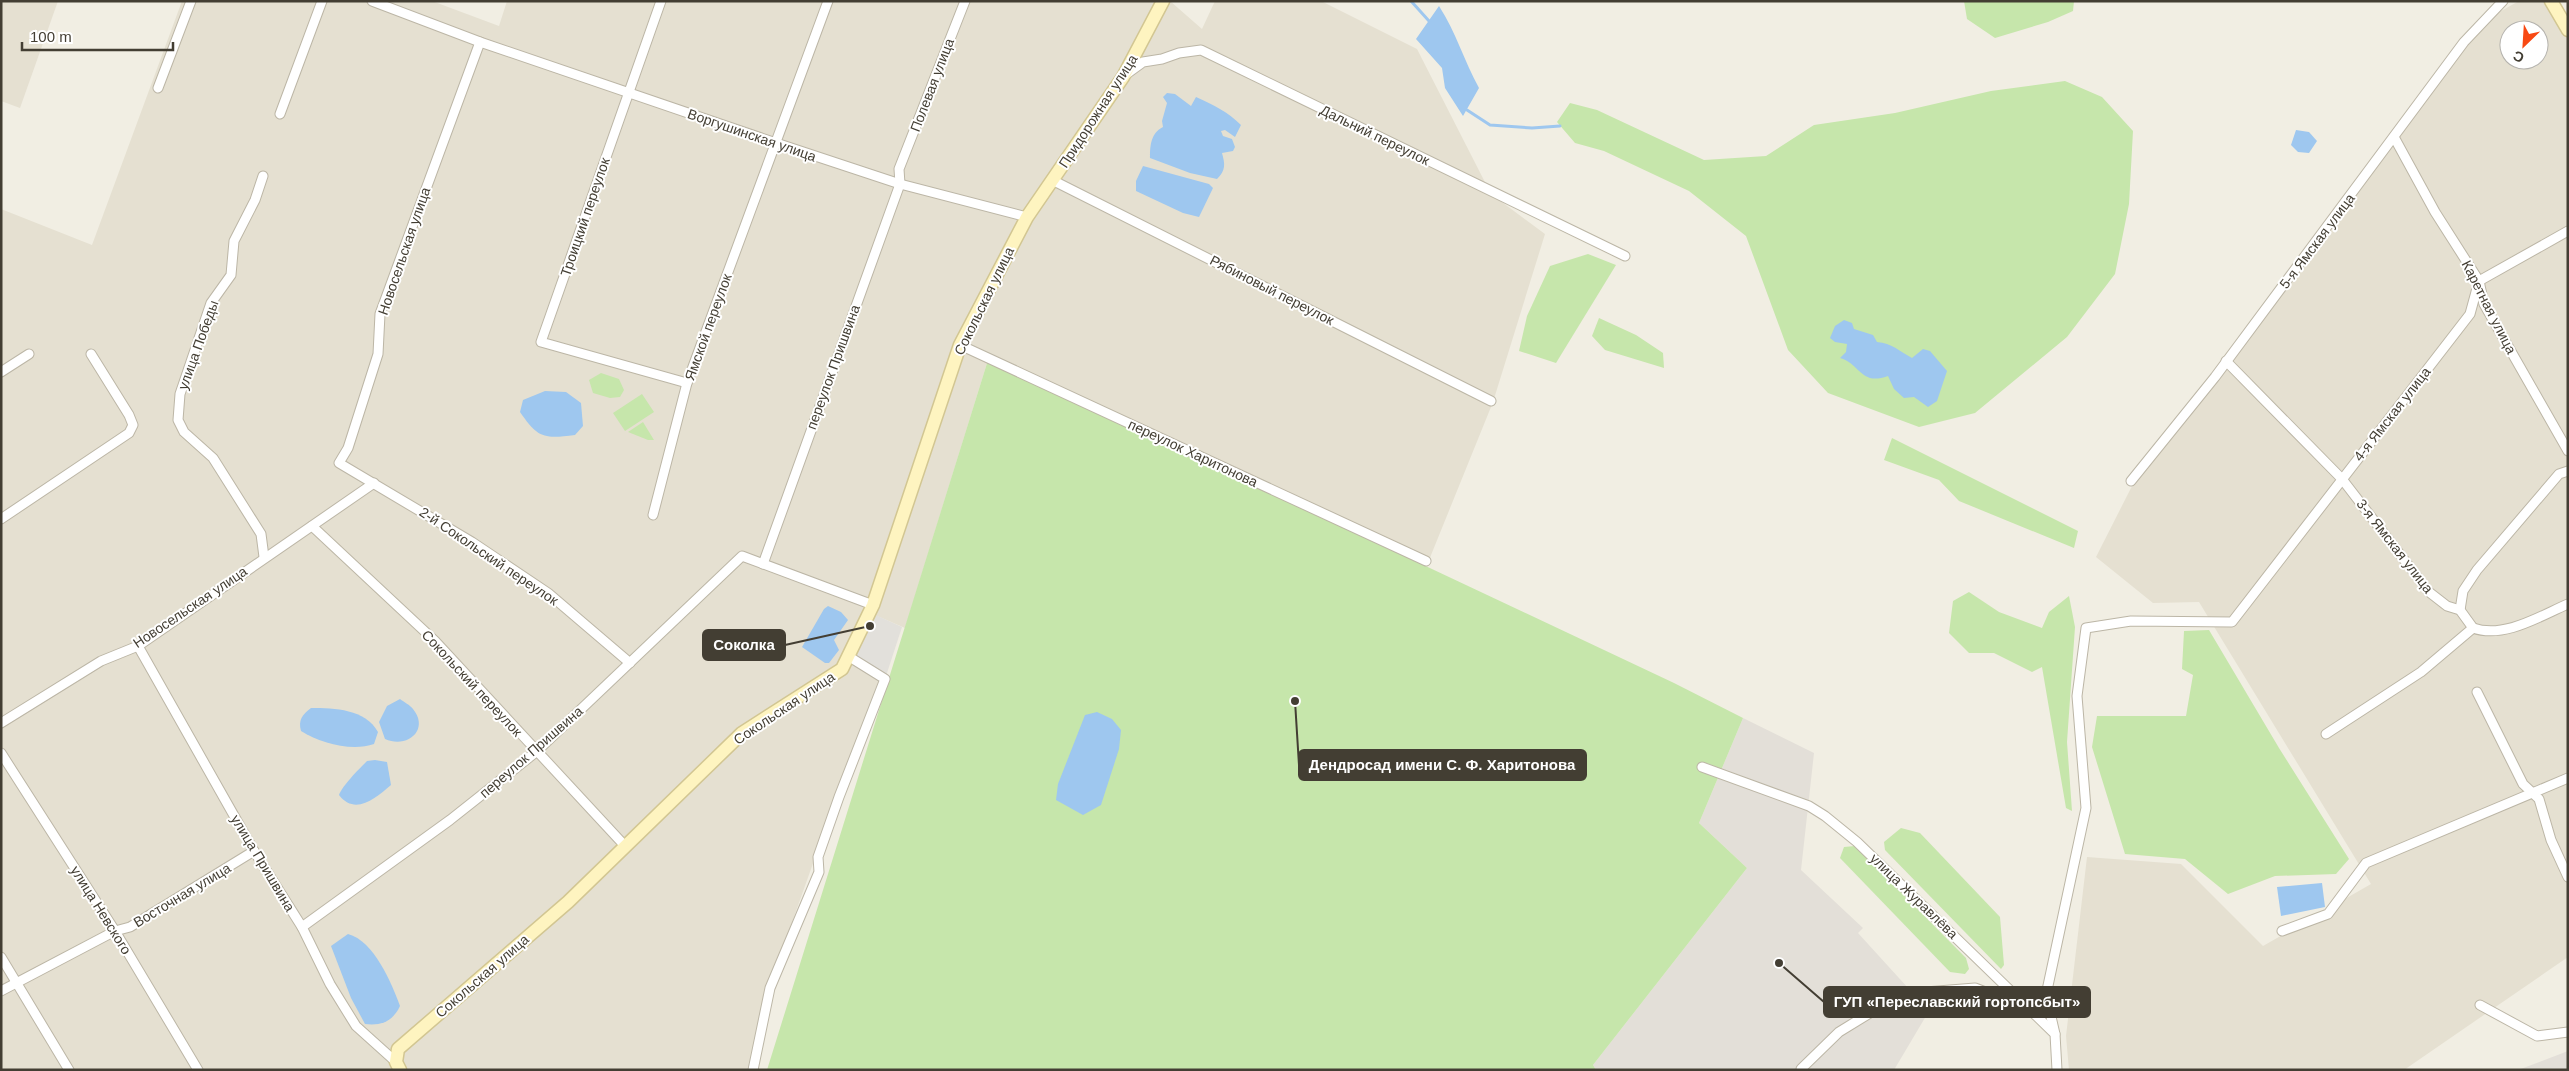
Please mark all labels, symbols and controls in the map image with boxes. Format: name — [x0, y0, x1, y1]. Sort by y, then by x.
scale bar — [22, 20, 174, 52]
north arrow — [2499, 20, 2549, 70]
text: 100 m — [30, 28, 72, 45]
street label: Полевая улица — [907, 36, 957, 134]
text: С — [2511, 47, 2526, 66]
street label: Придорожная улица — [1055, 51, 1141, 171]
street label: Дальний переулок — [1318, 102, 1433, 169]
street label: Воргушинская улица — [686, 105, 819, 165]
street label: Троицкий переулок — [557, 155, 613, 278]
street label: Новосельская улица — [375, 185, 433, 317]
street label: 5-я Ямская улица — [2276, 190, 2358, 292]
street label: Сокольская улица — [951, 244, 1017, 358]
street label: Рябиновый переулок — [1207, 252, 1337, 329]
street label: Каретная улица — [2459, 258, 2520, 357]
street label: Ямской переулок — [681, 271, 735, 382]
street label: улица Победы — [174, 298, 222, 392]
street label: переулок Пришвина — [803, 302, 863, 431]
street label: 4-я Ямская улица — [2350, 364, 2434, 464]
street label: переулок Харитонова — [1126, 416, 1260, 490]
street label: 3-я Ямская улица — [2353, 496, 2437, 596]
street label: 2-й Сокольский переулок — [417, 504, 562, 609]
street label: Новосельская улица — [130, 563, 250, 651]
street label: Сокольский переулок — [419, 627, 526, 740]
callout: Соколка — [703, 630, 785, 660]
text: Соколка — [713, 636, 775, 653]
street label: Сокольская улица — [730, 668, 838, 748]
street label: переулок Пришвина — [476, 703, 586, 801]
callout: Дендросад имени С. Ф. Харитонова — [1299, 750, 1586, 780]
text: Дендросад имени С. Ф. Харитонова — [1309, 756, 1576, 773]
street label: улица Пришвина — [228, 812, 298, 914]
street label: улица Журавлёва — [1867, 850, 1961, 942]
street label: Восточная улица — [130, 860, 234, 930]
street label: улица Невского — [67, 863, 135, 957]
street label: Сокольская улица — [432, 931, 532, 1021]
callout: ГУП «Переславский гортопсбыт» — [1824, 987, 2090, 1017]
text: ГУП «Переславский гортопсбыт» — [1834, 993, 2080, 1010]

